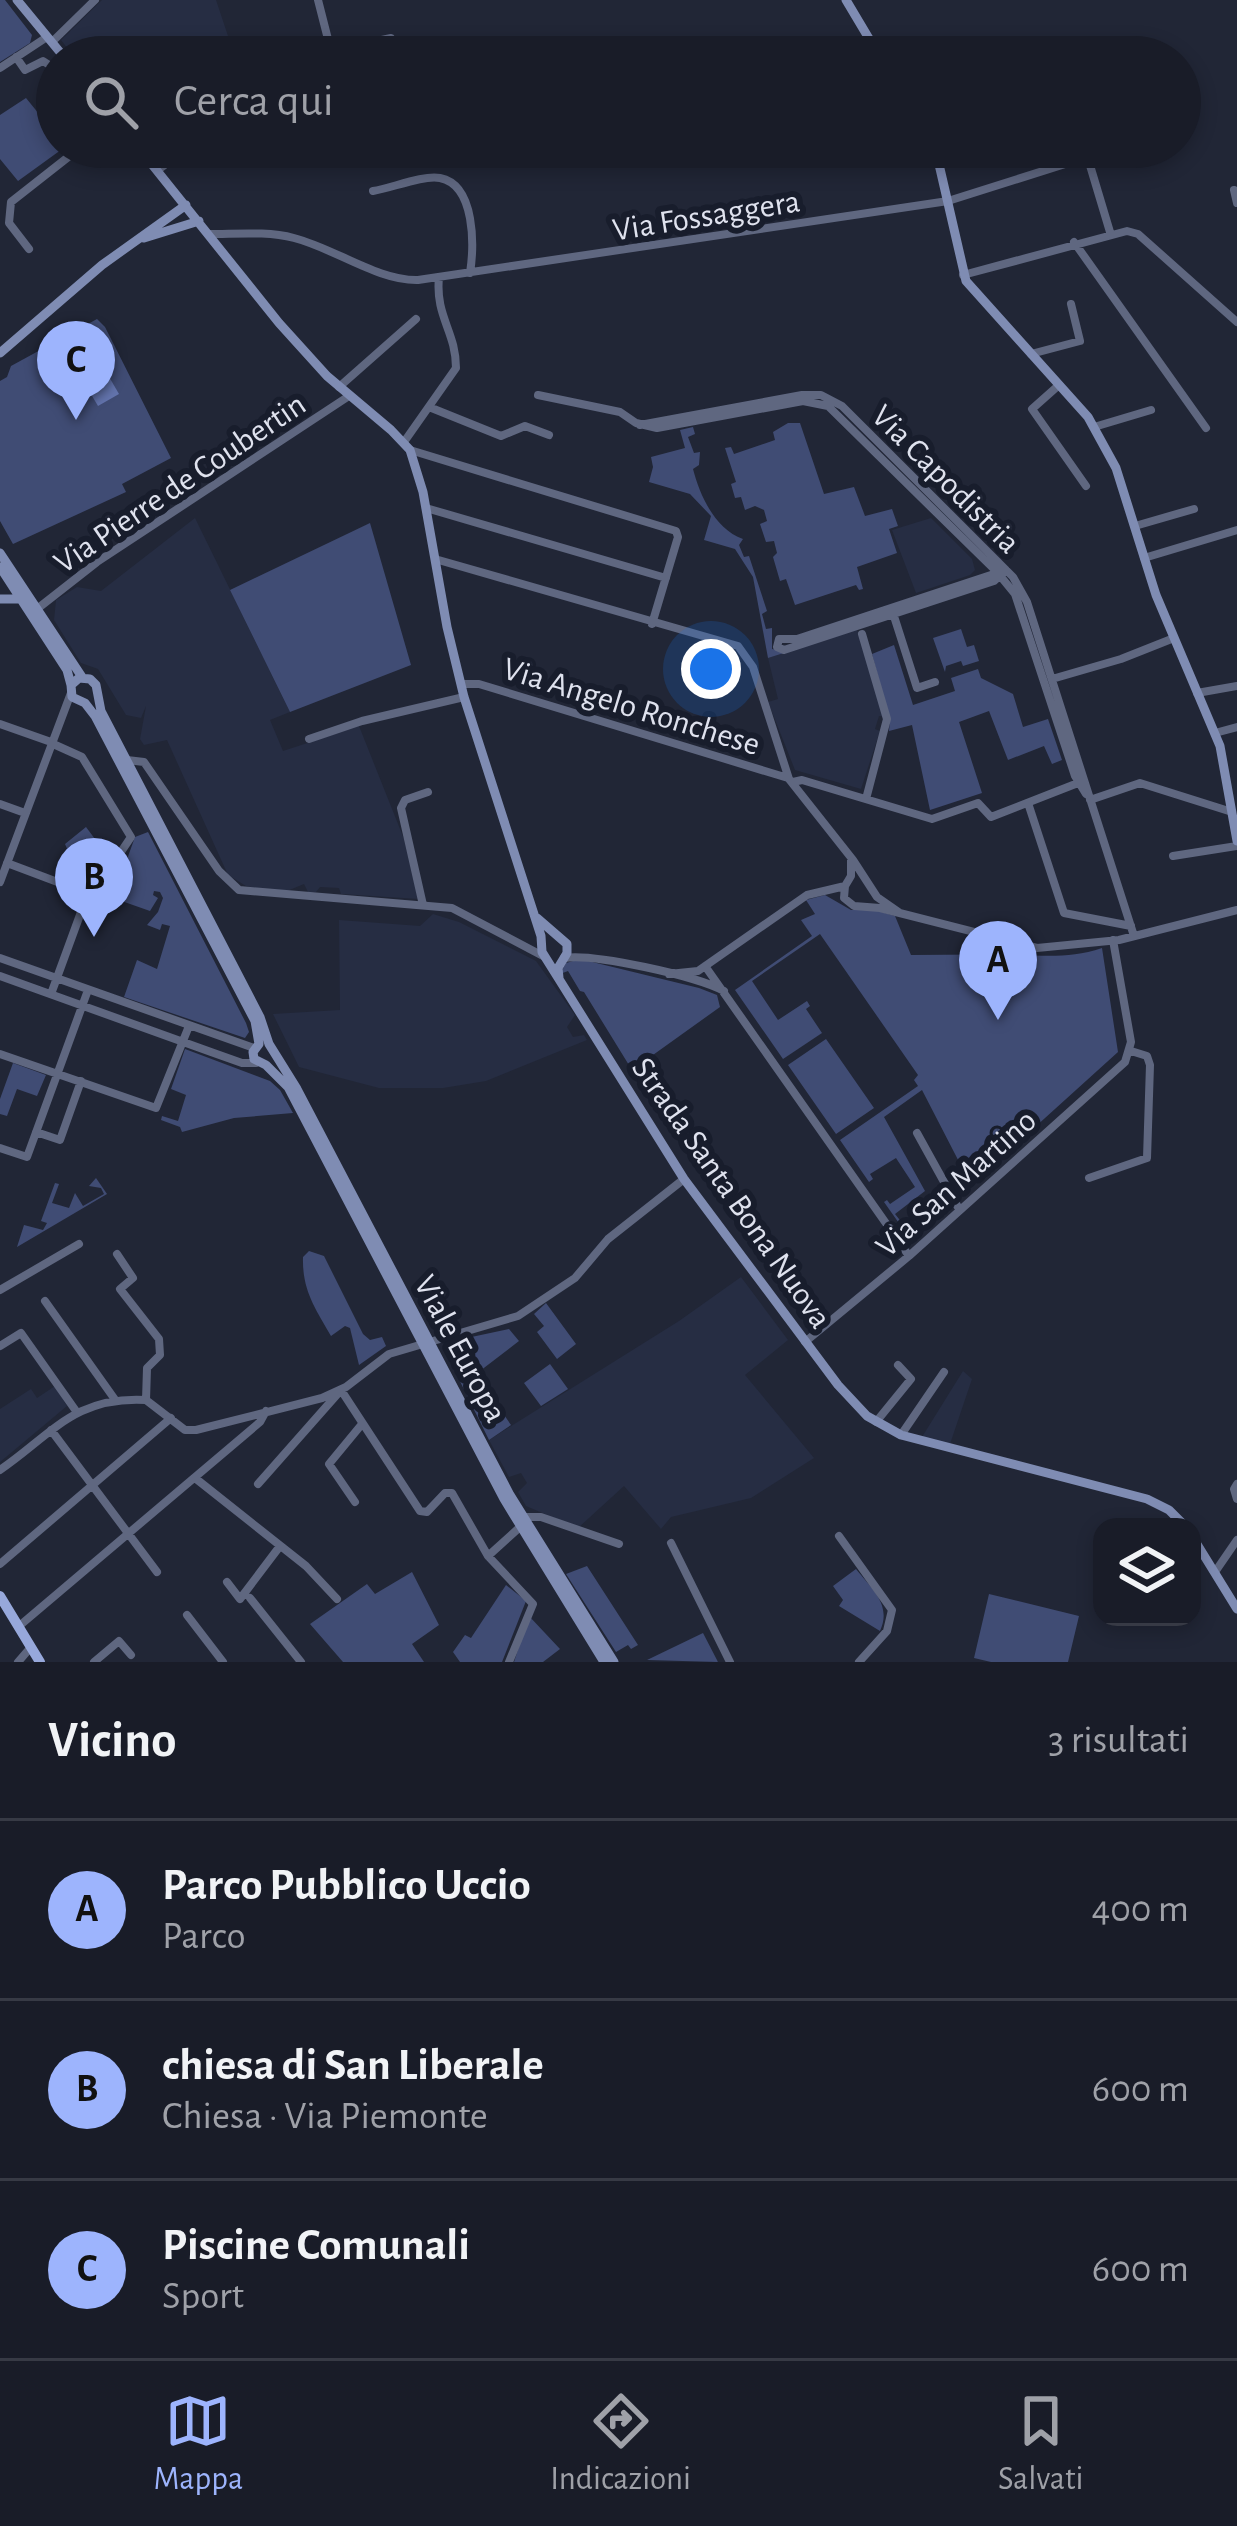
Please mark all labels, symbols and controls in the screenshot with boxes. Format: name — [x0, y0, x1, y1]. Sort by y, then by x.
search box — [36, 36, 1201, 168]
icon: search — [78, 69, 144, 135]
text: Cerca qui — [174, 79, 334, 124]
street label: Via Fossaggera — [610, 185, 802, 248]
pin: C — [37, 321, 115, 420]
street label: Via Pierre de Coubertin — [49, 388, 312, 580]
street label: Via Capodistria — [865, 399, 1026, 560]
your location — [681, 639, 741, 699]
street label: Via Angelo Ronchese — [499, 653, 764, 762]
pin: B — [55, 838, 133, 937]
pin: A — [959, 921, 1037, 1020]
street label: Strada Santa Bona Nuova — [625, 1052, 837, 1335]
street label: Via San Martino — [870, 1104, 1043, 1264]
street label: Viale Europa — [407, 1270, 512, 1428]
map controls — [1093, 1518, 1201, 1626]
button: layers — [1093, 1518, 1201, 1626]
text: Vicino — [48, 1715, 176, 1766]
text: 3 risultati — [1048, 1721, 1189, 1760]
text: Parco Pubblico Uccio — [162, 1863, 531, 1908]
text: A — [75, 1890, 99, 1929]
text: 400 m — [1091, 1890, 1189, 1929]
text: Parco — [162, 1917, 246, 1956]
text: chiesa di San Liberale — [162, 2043, 544, 2088]
text: B — [76, 2070, 98, 2109]
text: 600 m — [1092, 2070, 1189, 2109]
text: Chiesa · Via Piemonte — [162, 2097, 488, 2136]
text: Piscine Comunali — [162, 2223, 470, 2268]
text: C — [77, 2250, 97, 2289]
text: 600 m — [1092, 2250, 1189, 2289]
text: Sport — [162, 2277, 244, 2316]
tab: Mappa — [154, 2388, 243, 2500]
tab: Indicazioni — [550, 2388, 691, 2500]
tab: Salvati — [998, 2388, 1084, 2500]

